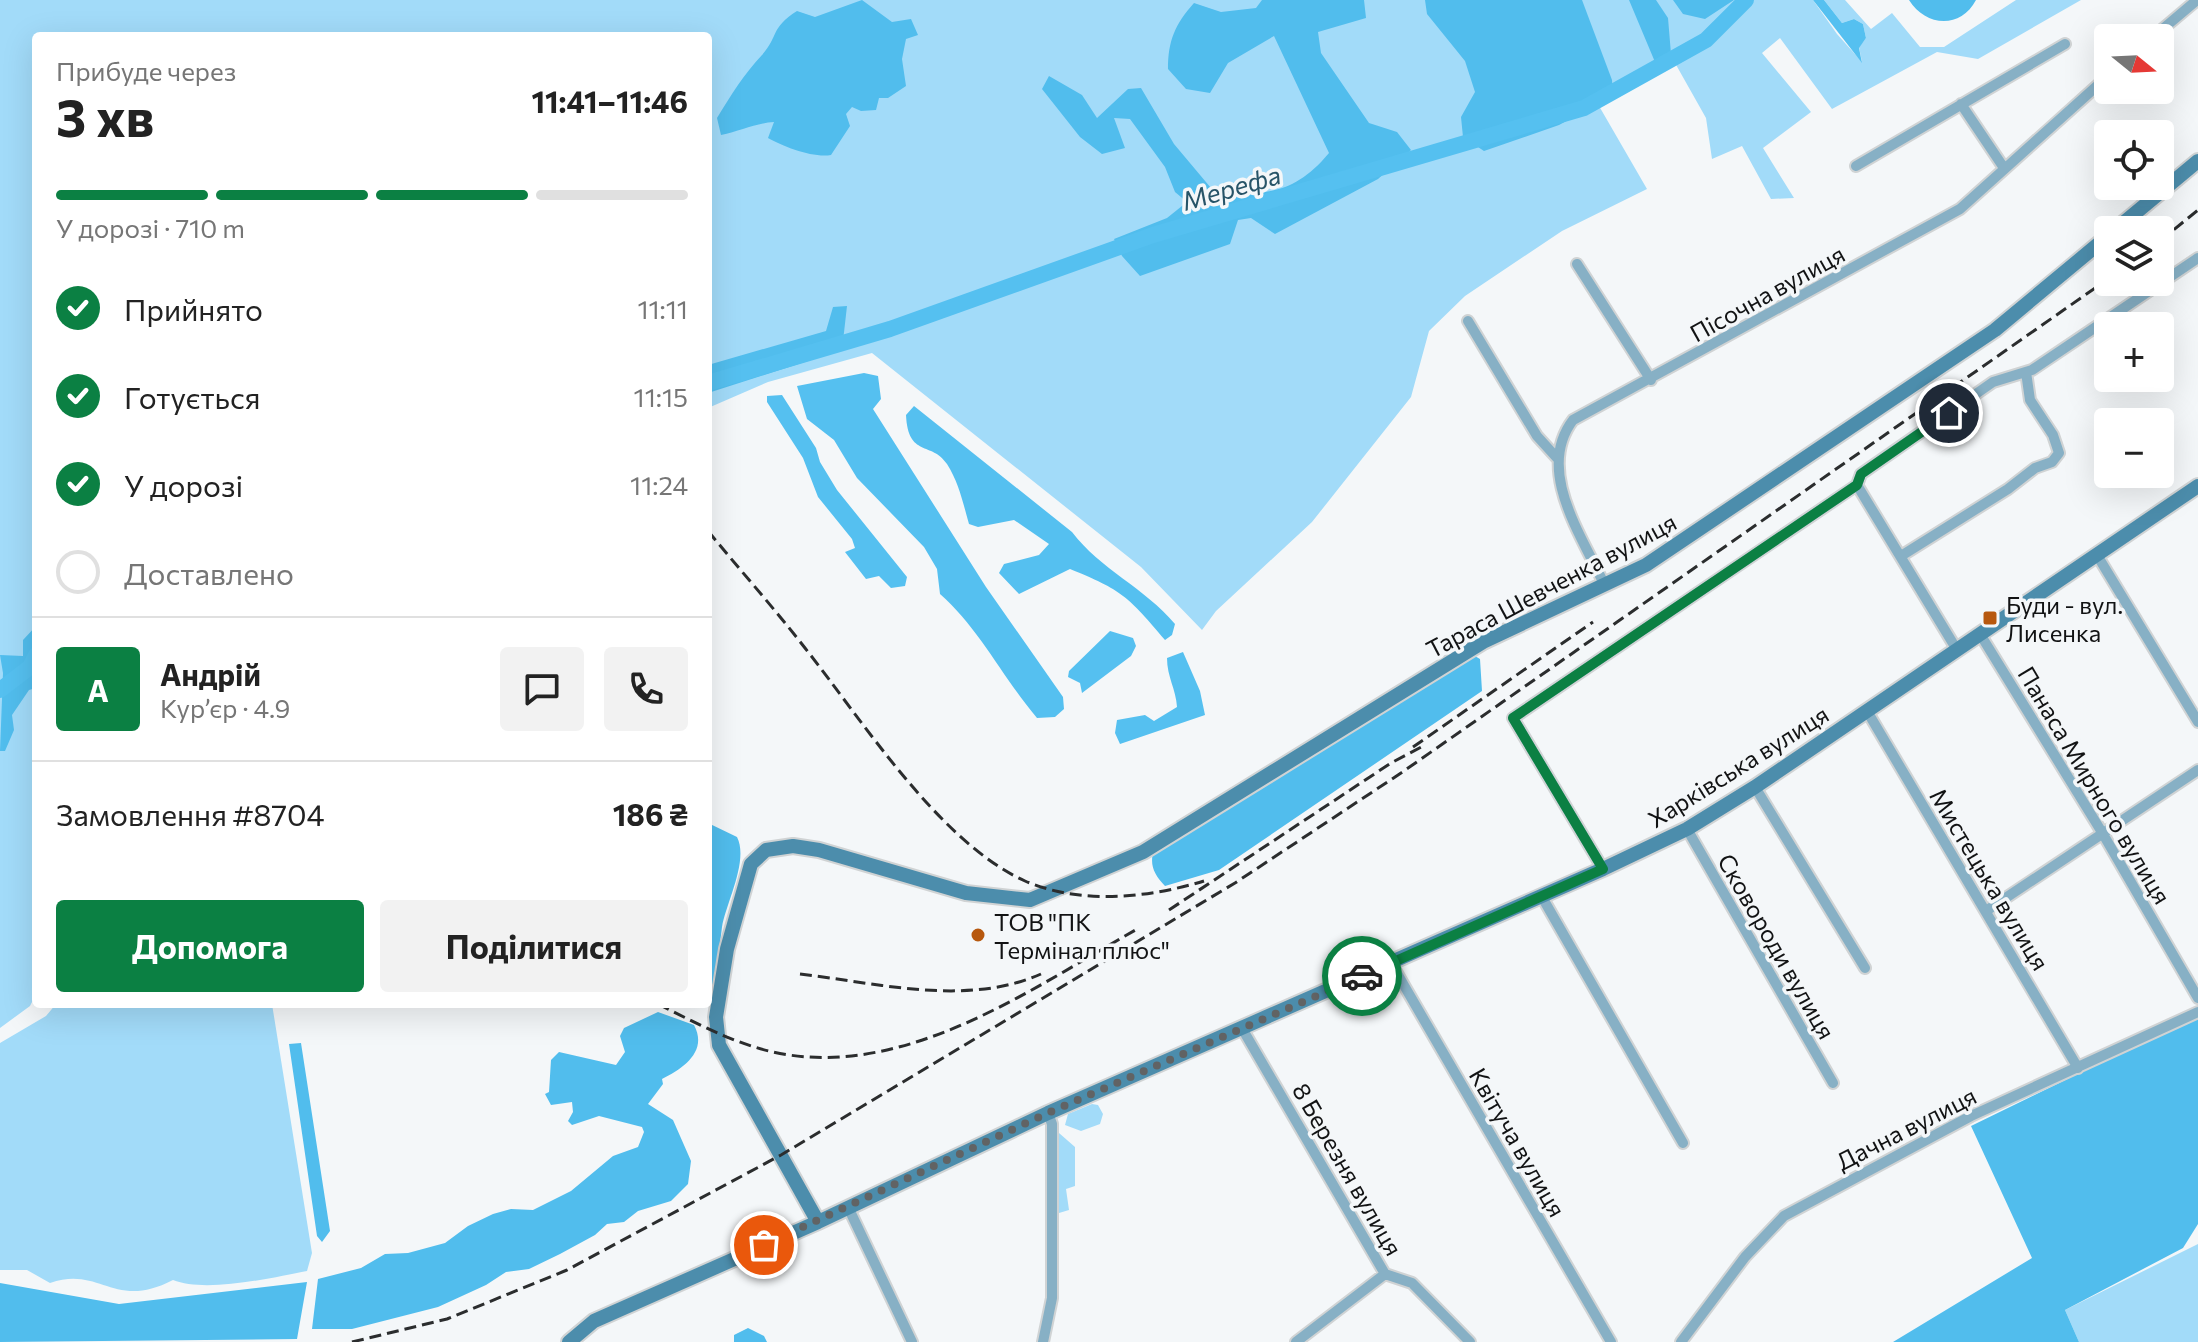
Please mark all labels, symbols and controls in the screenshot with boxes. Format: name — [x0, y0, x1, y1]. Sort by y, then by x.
north arrow — [2094, 24, 2174, 104]
map controls — [2094, 24, 2174, 488]
text: Прибуде через — [56, 55, 236, 86]
text: 11:41–11:46 — [531, 82, 688, 119]
text: 3 хв — [56, 84, 154, 148]
button: locate — [2094, 120, 2174, 200]
water label: Мерефа — [1178, 158, 1284, 216]
text: У дорозі · 710 m — [56, 212, 245, 243]
button: layers — [2094, 216, 2174, 296]
street label: Пісочна вулиця — [1685, 239, 1849, 347]
icon: check — [56, 286, 100, 330]
text: Прийнято — [124, 290, 263, 327]
text: 11:11 — [637, 293, 688, 324]
button: + — [2094, 312, 2174, 392]
icon: check — [56, 374, 100, 418]
text: Готується — [124, 378, 261, 415]
pin — [1915, 379, 1983, 447]
text: 11:15 — [634, 381, 688, 412]
icon: home — [1927, 391, 1971, 435]
button: − — [2094, 408, 2174, 488]
icon: check — [56, 462, 100, 506]
text: У дорозі — [124, 466, 243, 503]
text: 11:24 — [630, 469, 688, 500]
street label: Тараса Шевченка вулиця — [1421, 507, 1681, 663]
text: Доставлено — [124, 554, 294, 591]
place label: Буди - вул. Лисенка — [2006, 590, 2123, 647]
marker: Буди - вул. Лисенка — [1981, 609, 1999, 627]
button: chat — [500, 647, 584, 731]
button: phone — [604, 647, 688, 731]
text: Андрій — [160, 655, 261, 692]
street label: Панаса Мирного вулиця — [2013, 661, 2177, 909]
text: А — [87, 671, 109, 708]
text: Кур’єр · 4.9 — [160, 692, 290, 723]
street label: Харківська вулиця — [1643, 699, 1833, 833]
street label: Мистецька вулиця — [1924, 783, 2056, 975]
text: Замовлення #8704 — [56, 795, 325, 832]
text: 186 ₴ — [613, 795, 688, 832]
street label: Сковороди вулиця — [1712, 848, 1842, 1044]
button: Допомога — [56, 900, 364, 992]
button: Поділитися — [380, 900, 688, 992]
place label: ТОВ "ПК Термінал плюс" — [994, 907, 1170, 964]
marker: ТОВ "ПК Термінал плюс" — [969, 926, 987, 944]
courier — [1322, 936, 1402, 1016]
icon: car — [1340, 954, 1384, 998]
street label: Квітуча вулиця — [1464, 1062, 1572, 1222]
street label: 8 Березня вулиця — [1287, 1078, 1409, 1260]
street label: Дачна вулиця — [1831, 1080, 1981, 1176]
pin — [730, 1211, 798, 1279]
icon: bag — [742, 1223, 786, 1267]

